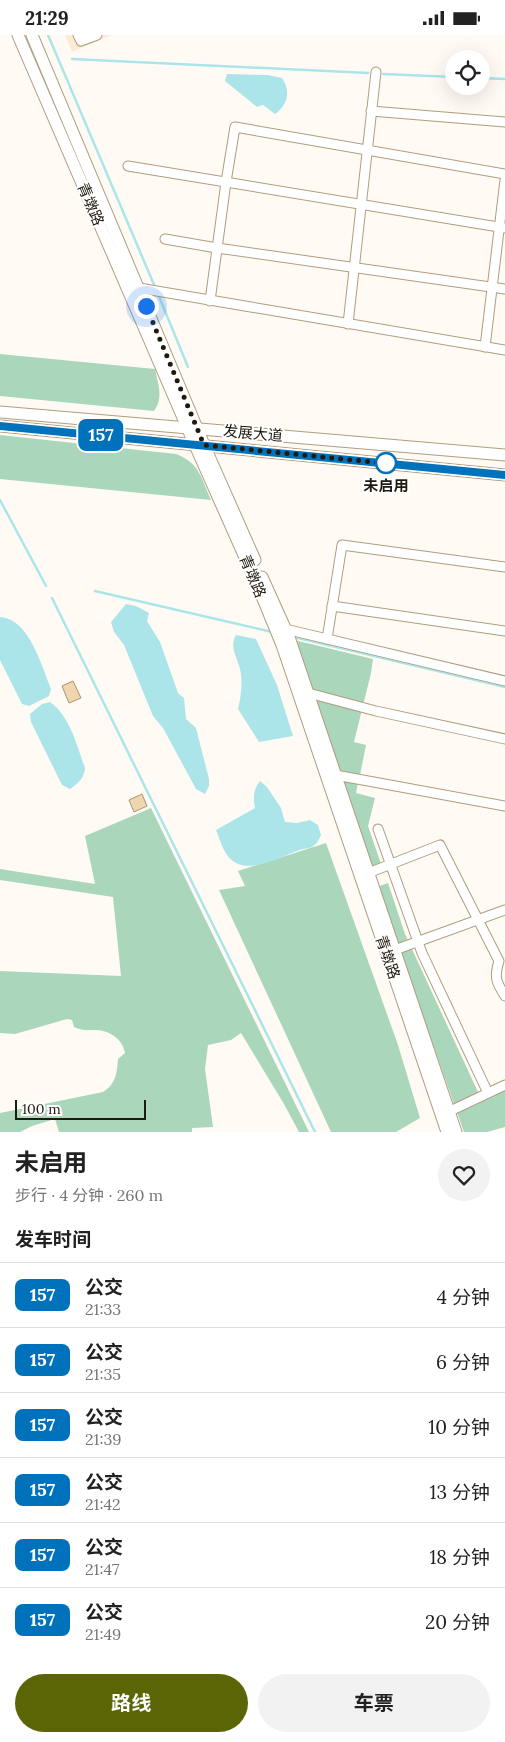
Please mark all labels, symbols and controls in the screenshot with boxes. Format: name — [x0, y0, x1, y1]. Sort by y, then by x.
text: 21:29 — [25, 6, 69, 30]
map controls — [445, 50, 490, 95]
button: locate — [445, 50, 490, 95]
street label: 青墩路 — [73, 180, 109, 228]
your location — [134, 294, 159, 319]
line badge: 157 — [72, 419, 130, 451]
street label: 发展大道 — [222, 421, 284, 445]
text: 157 — [88, 423, 114, 446]
marker: 未启用 — [375, 452, 397, 474]
place label: 未启用 — [363, 476, 409, 495]
street label: 青墩路 — [235, 552, 271, 600]
street label: 青墩路 — [372, 933, 404, 981]
scale bar — [15, 1097, 146, 1120]
text: 100 m — [22, 1100, 61, 1118]
text: 未启用 — [15, 1147, 87, 1178]
button: heart — [438, 1149, 490, 1201]
text: 步行 · 4 分钟 · 260 m — [15, 1185, 163, 1205]
text: 发车时间 — [15, 1227, 91, 1251]
text: 公交 — [85, 1275, 123, 1299]
text: 157 — [30, 1283, 55, 1306]
text: 4 分钟 — [437, 1285, 490, 1309]
text: 21:33 — [85, 1299, 121, 1319]
text: 公交 — [85, 1340, 123, 1364]
text: 157 — [30, 1348, 55, 1371]
text: 6 分钟 — [436, 1350, 490, 1374]
text: 21:35 — [85, 1364, 121, 1384]
text: 公交 — [85, 1405, 123, 1429]
text: 157 — [30, 1413, 55, 1436]
text: 10 分钟 — [428, 1415, 490, 1439]
text: 21:39 — [85, 1429, 122, 1449]
text: 公交 — [85, 1470, 123, 1494]
text: 157 — [30, 1478, 55, 1501]
text: 13 分钟 — [430, 1480, 490, 1504]
text: 21:42 — [85, 1494, 121, 1514]
text: 公交 — [85, 1535, 123, 1559]
text: 157 — [30, 1543, 55, 1566]
text: 18 分钟 — [429, 1545, 490, 1569]
text: 21:47 — [85, 1559, 119, 1579]
text: 公交 — [85, 1600, 123, 1624]
text: 157 — [30, 1608, 55, 1631]
text: 20 分钟 — [425, 1610, 490, 1634]
text: 21:49 — [85, 1624, 121, 1644]
button: 路线 — [15, 1674, 248, 1732]
button: 车票 — [258, 1674, 490, 1732]

